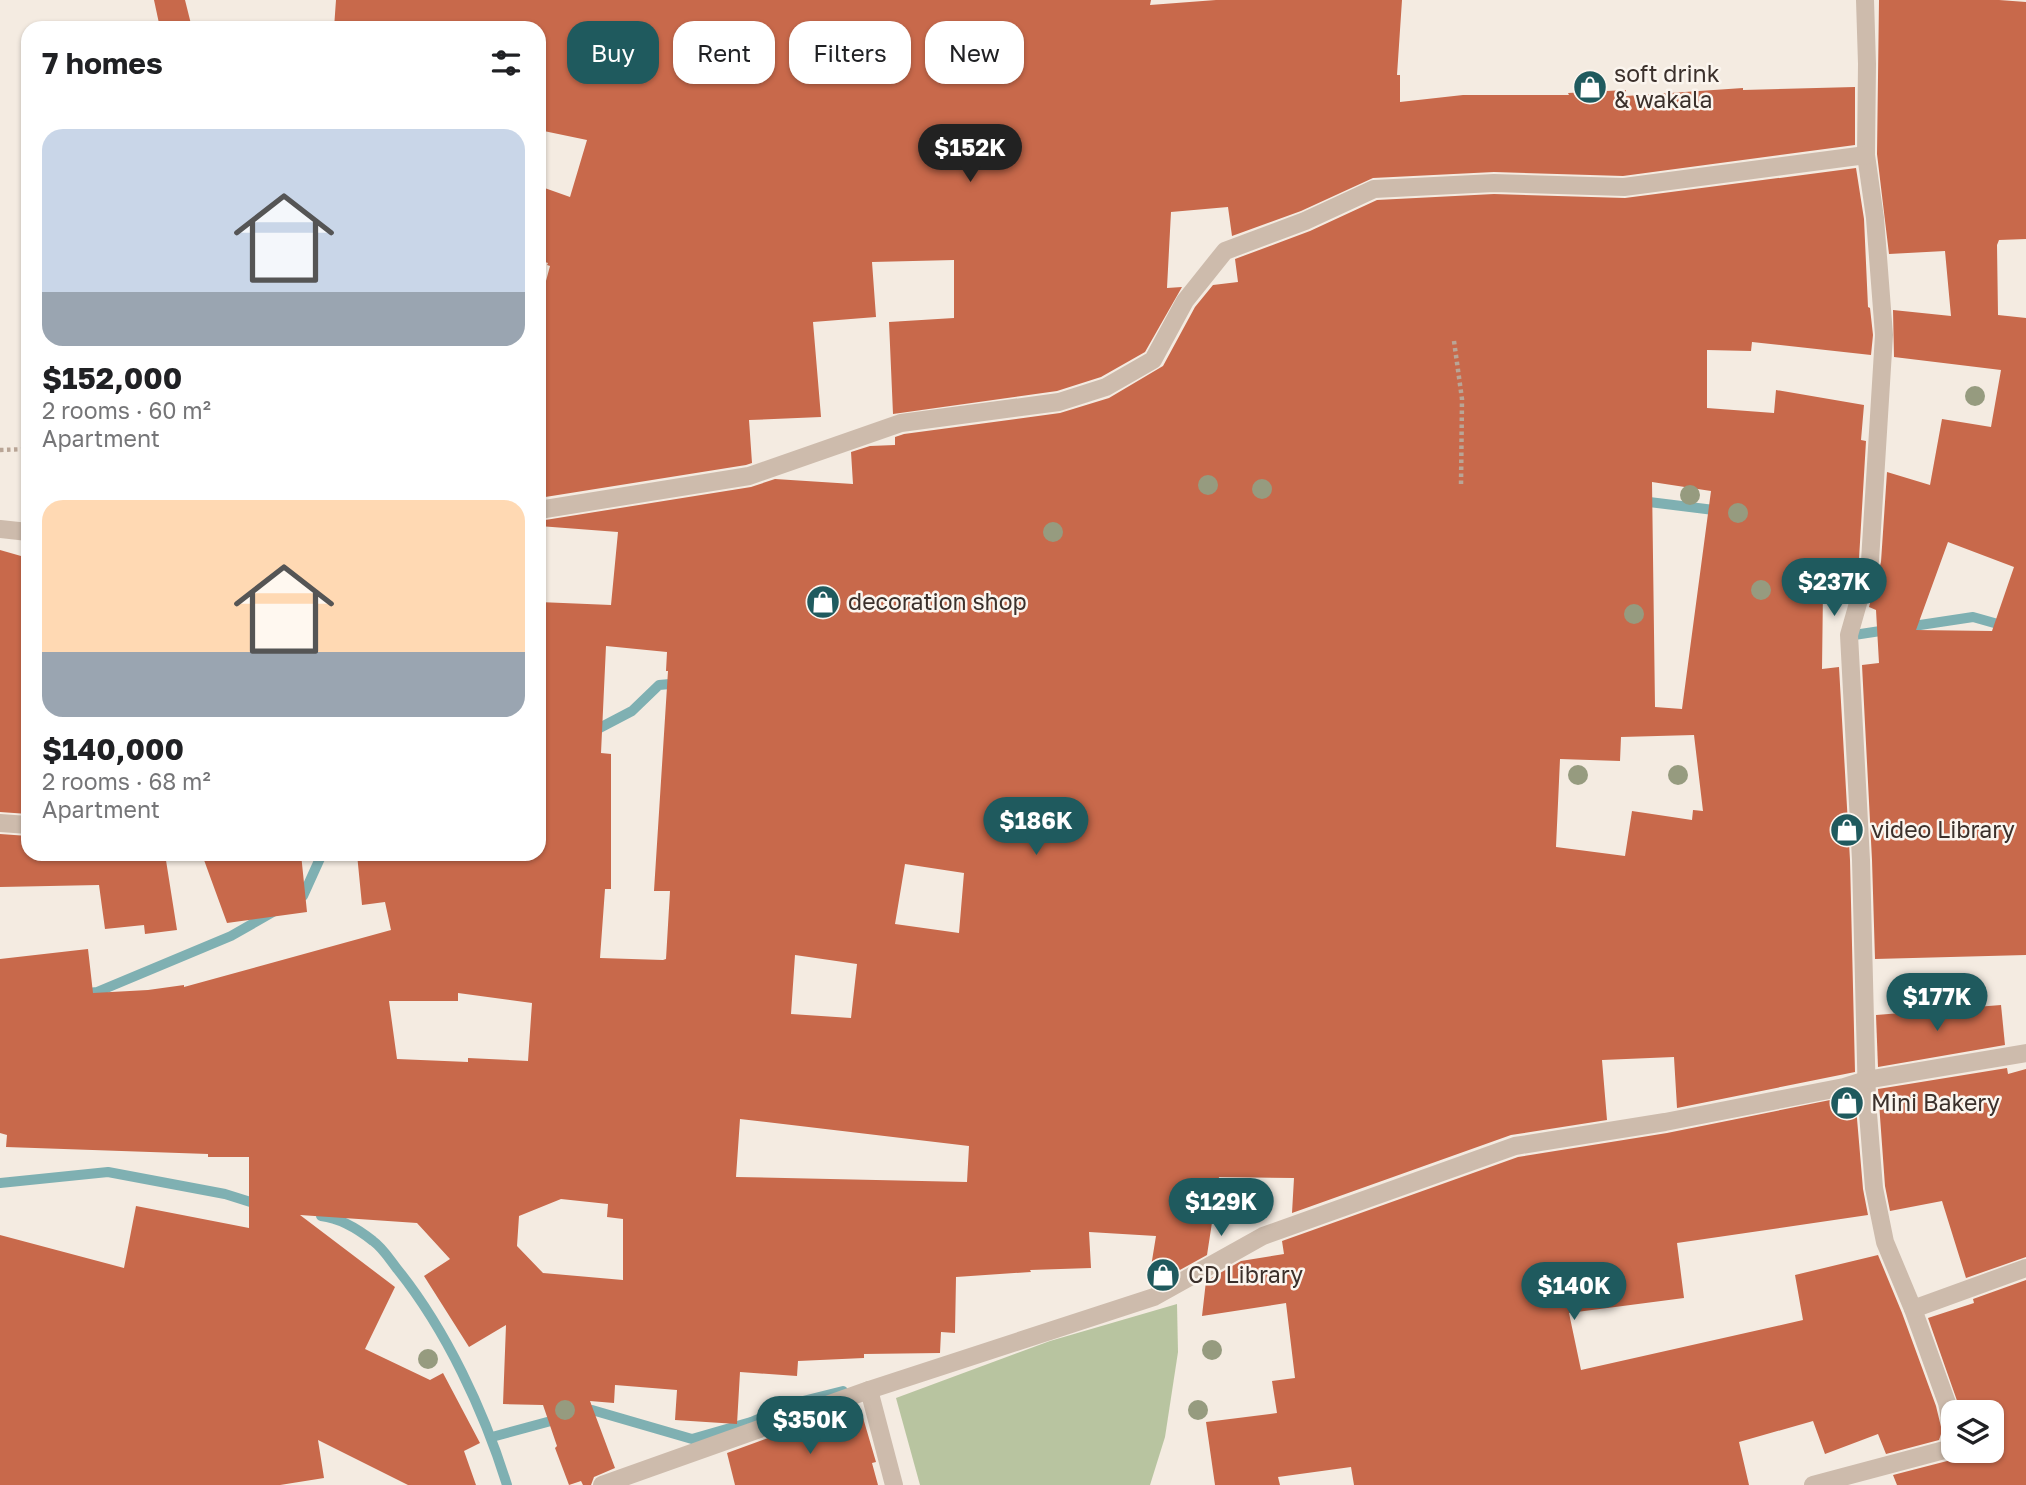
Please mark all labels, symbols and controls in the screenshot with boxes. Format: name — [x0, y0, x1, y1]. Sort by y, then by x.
chip: Buy — [567, 21, 659, 84]
chip: Rent — [673, 21, 775, 84]
chip: Filters — [789, 21, 911, 84]
chip: New — [925, 21, 1024, 84]
icon: filters — [487, 44, 525, 82]
text: 7 homes — [42, 45, 163, 81]
place label: soft drink & wakala — [1614, 59, 1720, 113]
shop icon: soft drink & wakala — [1571, 68, 1609, 106]
pin: $152K — [921, 124, 1019, 184]
text: $152K — [934, 133, 1006, 161]
icon: home — [221, 175, 347, 301]
text: $152,000 — [42, 360, 182, 396]
text: 2 rooms · 60 m² — [42, 396, 211, 424]
text: Apartment — [42, 424, 160, 452]
icon: home — [221, 546, 347, 672]
pin: $237K — [1785, 558, 1883, 618]
text: $237K — [1798, 567, 1870, 595]
shop icon: decoration shop — [804, 583, 842, 621]
place label: decoration shop — [848, 587, 1027, 615]
text: $140,000 — [42, 731, 184, 767]
text: 2 rooms · 68 m² — [42, 767, 211, 795]
text: Apartment — [42, 795, 160, 823]
pin: $186K — [987, 798, 1085, 857]
text: $186K — [999, 806, 1073, 834]
shop icon: video Library — [1828, 811, 1866, 849]
place label: video Library — [1871, 815, 2015, 843]
pin: $177K — [1888, 974, 1986, 1033]
text: $177K — [1902, 982, 1972, 1010]
shop icon: Mini Bakery — [1828, 1084, 1866, 1122]
place label: Mini Bakery — [1871, 1088, 2000, 1116]
pin: $129K — [1172, 1178, 1270, 1238]
text: $129K — [1185, 1187, 1257, 1215]
shop icon: CD Library — [1144, 1256, 1182, 1294]
place label: CD Library — [1188, 1260, 1303, 1288]
pin: $140K — [1525, 1262, 1623, 1322]
text: $140K — [1537, 1271, 1611, 1299]
pin: $350K — [761, 1396, 859, 1456]
map controls — [1941, 1400, 2004, 1463]
button: layers — [1941, 1400, 2004, 1463]
text: $350K — [772, 1405, 848, 1433]

